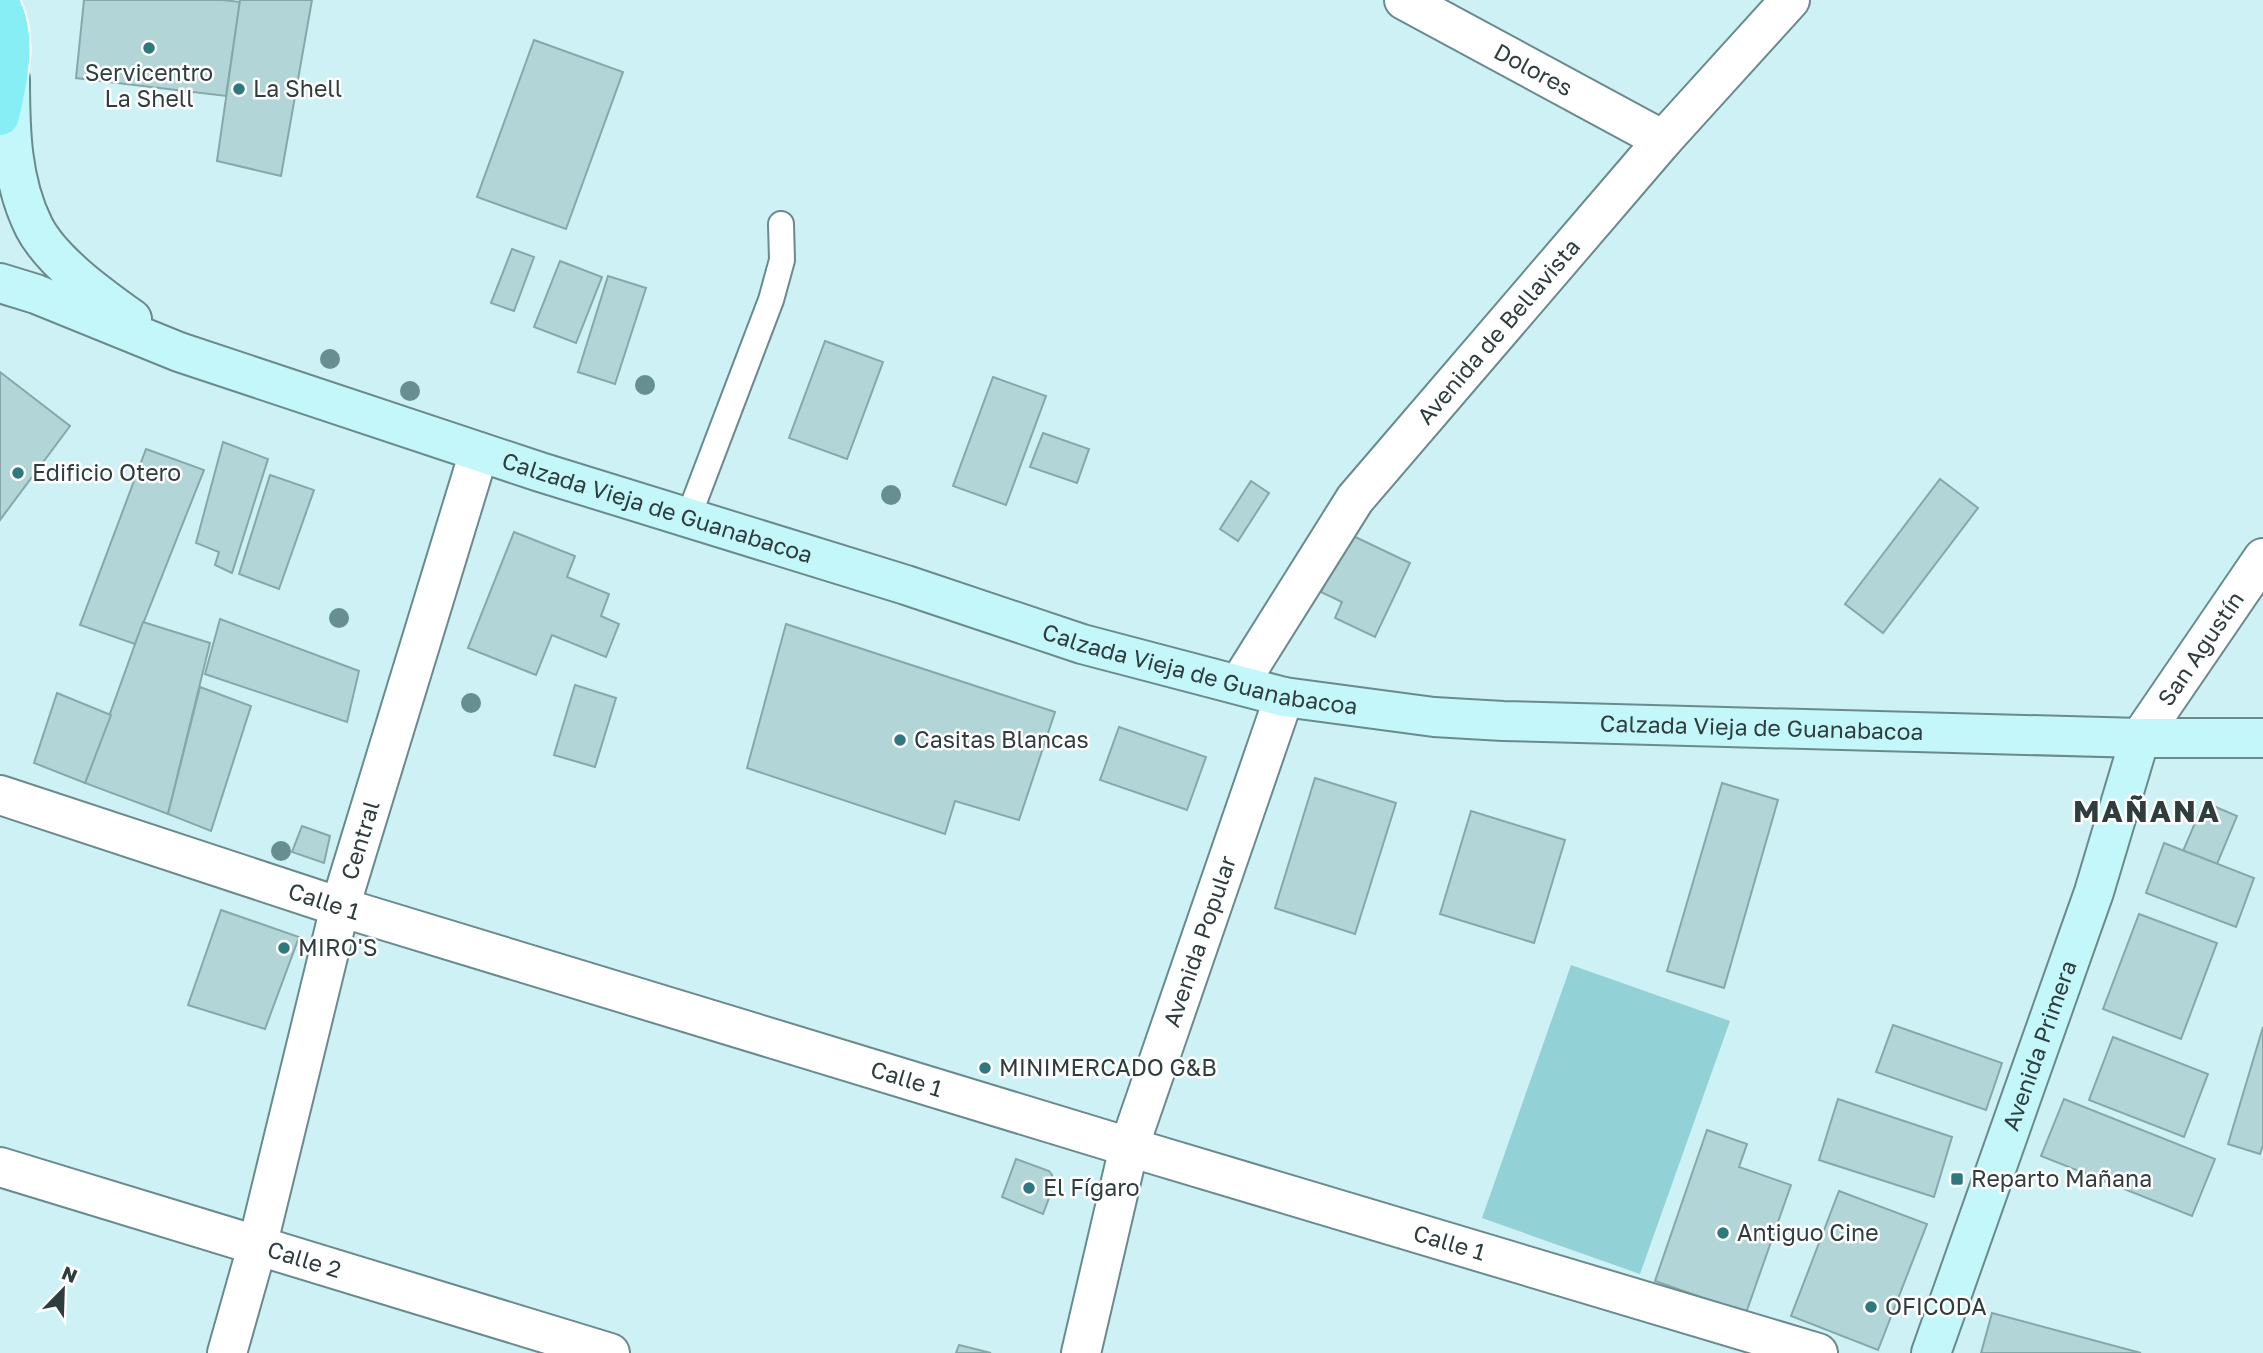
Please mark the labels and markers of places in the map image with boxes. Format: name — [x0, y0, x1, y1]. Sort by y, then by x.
marker: Servicentro La Shell — [141, 40, 157, 56]
place label: Servicentro La Shell — [85, 58, 213, 112]
place label: La Shell — [253, 74, 342, 102]
marker: La Shell — [231, 81, 247, 97]
place label: Edificio Otero — [32, 458, 181, 486]
marker: Edificio Otero — [10, 465, 26, 481]
place label: Casitas Blancas — [914, 725, 1089, 753]
marker: Casitas Blancas — [892, 732, 908, 748]
place label: MIRO'S — [298, 933, 377, 961]
marker: MIRO'S — [276, 940, 292, 956]
place label: MINIMERCADO G&B — [999, 1053, 1217, 1081]
marker: MINIMERCADO G&B — [977, 1060, 993, 1076]
place label: Reparto Mañana — [1971, 1164, 2152, 1192]
marker: Reparto Mañana — [1949, 1171, 1965, 1187]
place label: El Fígaro — [1043, 1173, 1140, 1201]
marker: El Fígaro — [1021, 1180, 1037, 1196]
place label: Antiguo Cine — [1737, 1218, 1879, 1246]
marker: Antiguo Cine — [1715, 1225, 1731, 1241]
place label: OFICODA — [1885, 1292, 1987, 1320]
marker: OFICODA — [1863, 1299, 1879, 1315]

